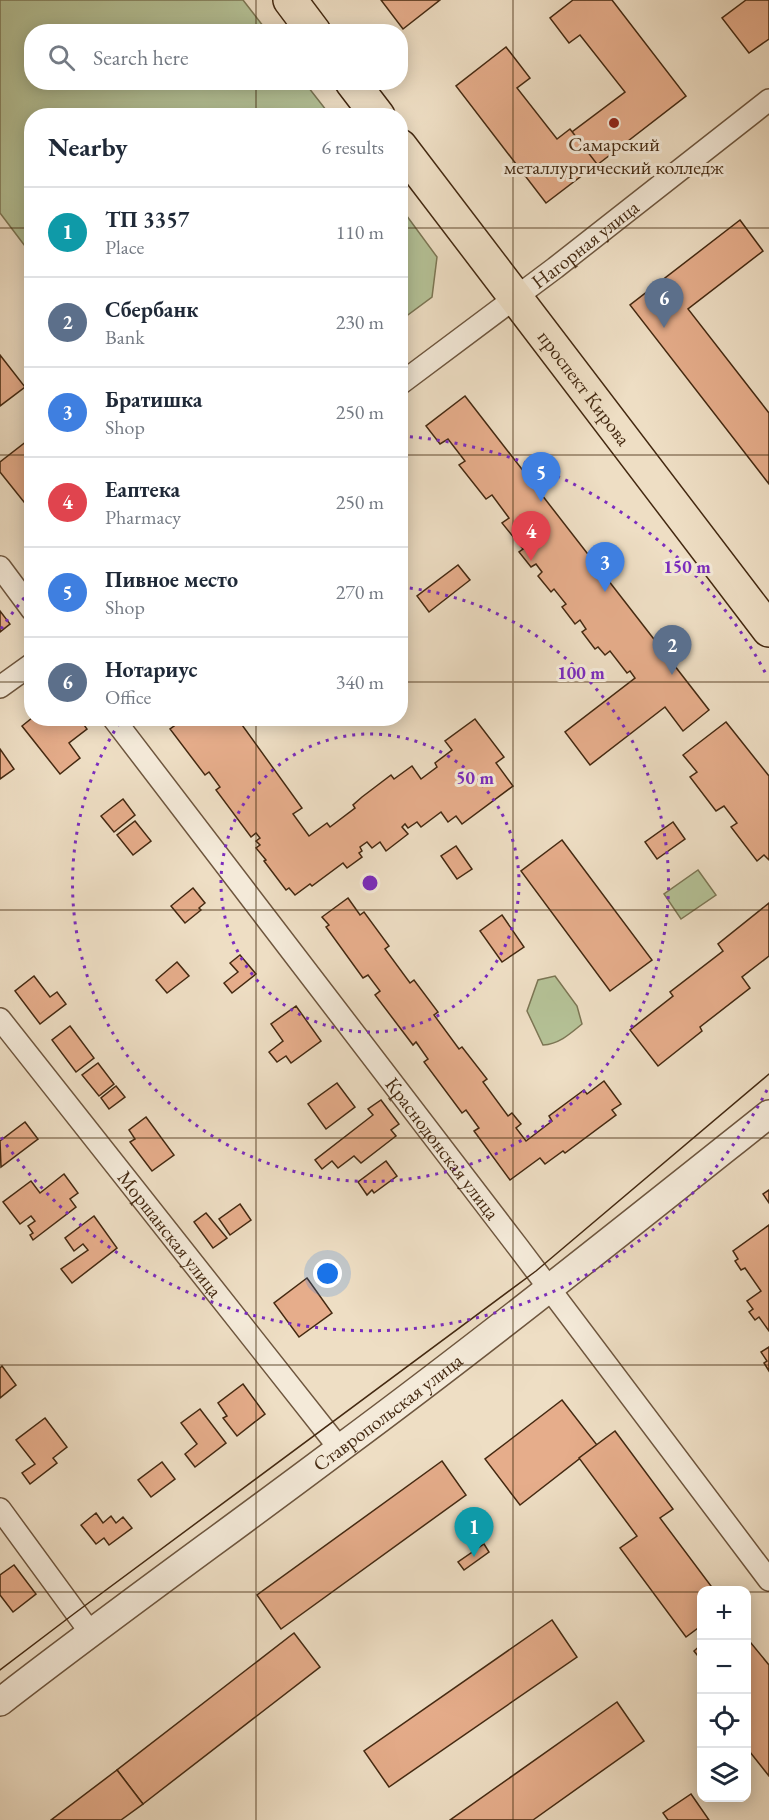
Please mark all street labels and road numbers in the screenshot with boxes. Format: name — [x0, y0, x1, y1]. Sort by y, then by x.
street label: Нагорная улица — [526, 194, 644, 294]
street label: проспект Кирова — [532, 325, 637, 451]
street label: Краснодонская улица — [380, 1072, 505, 1225]
street label: Моршанская улица — [112, 1165, 228, 1303]
street label: Ставропольская улица — [308, 1347, 468, 1477]

